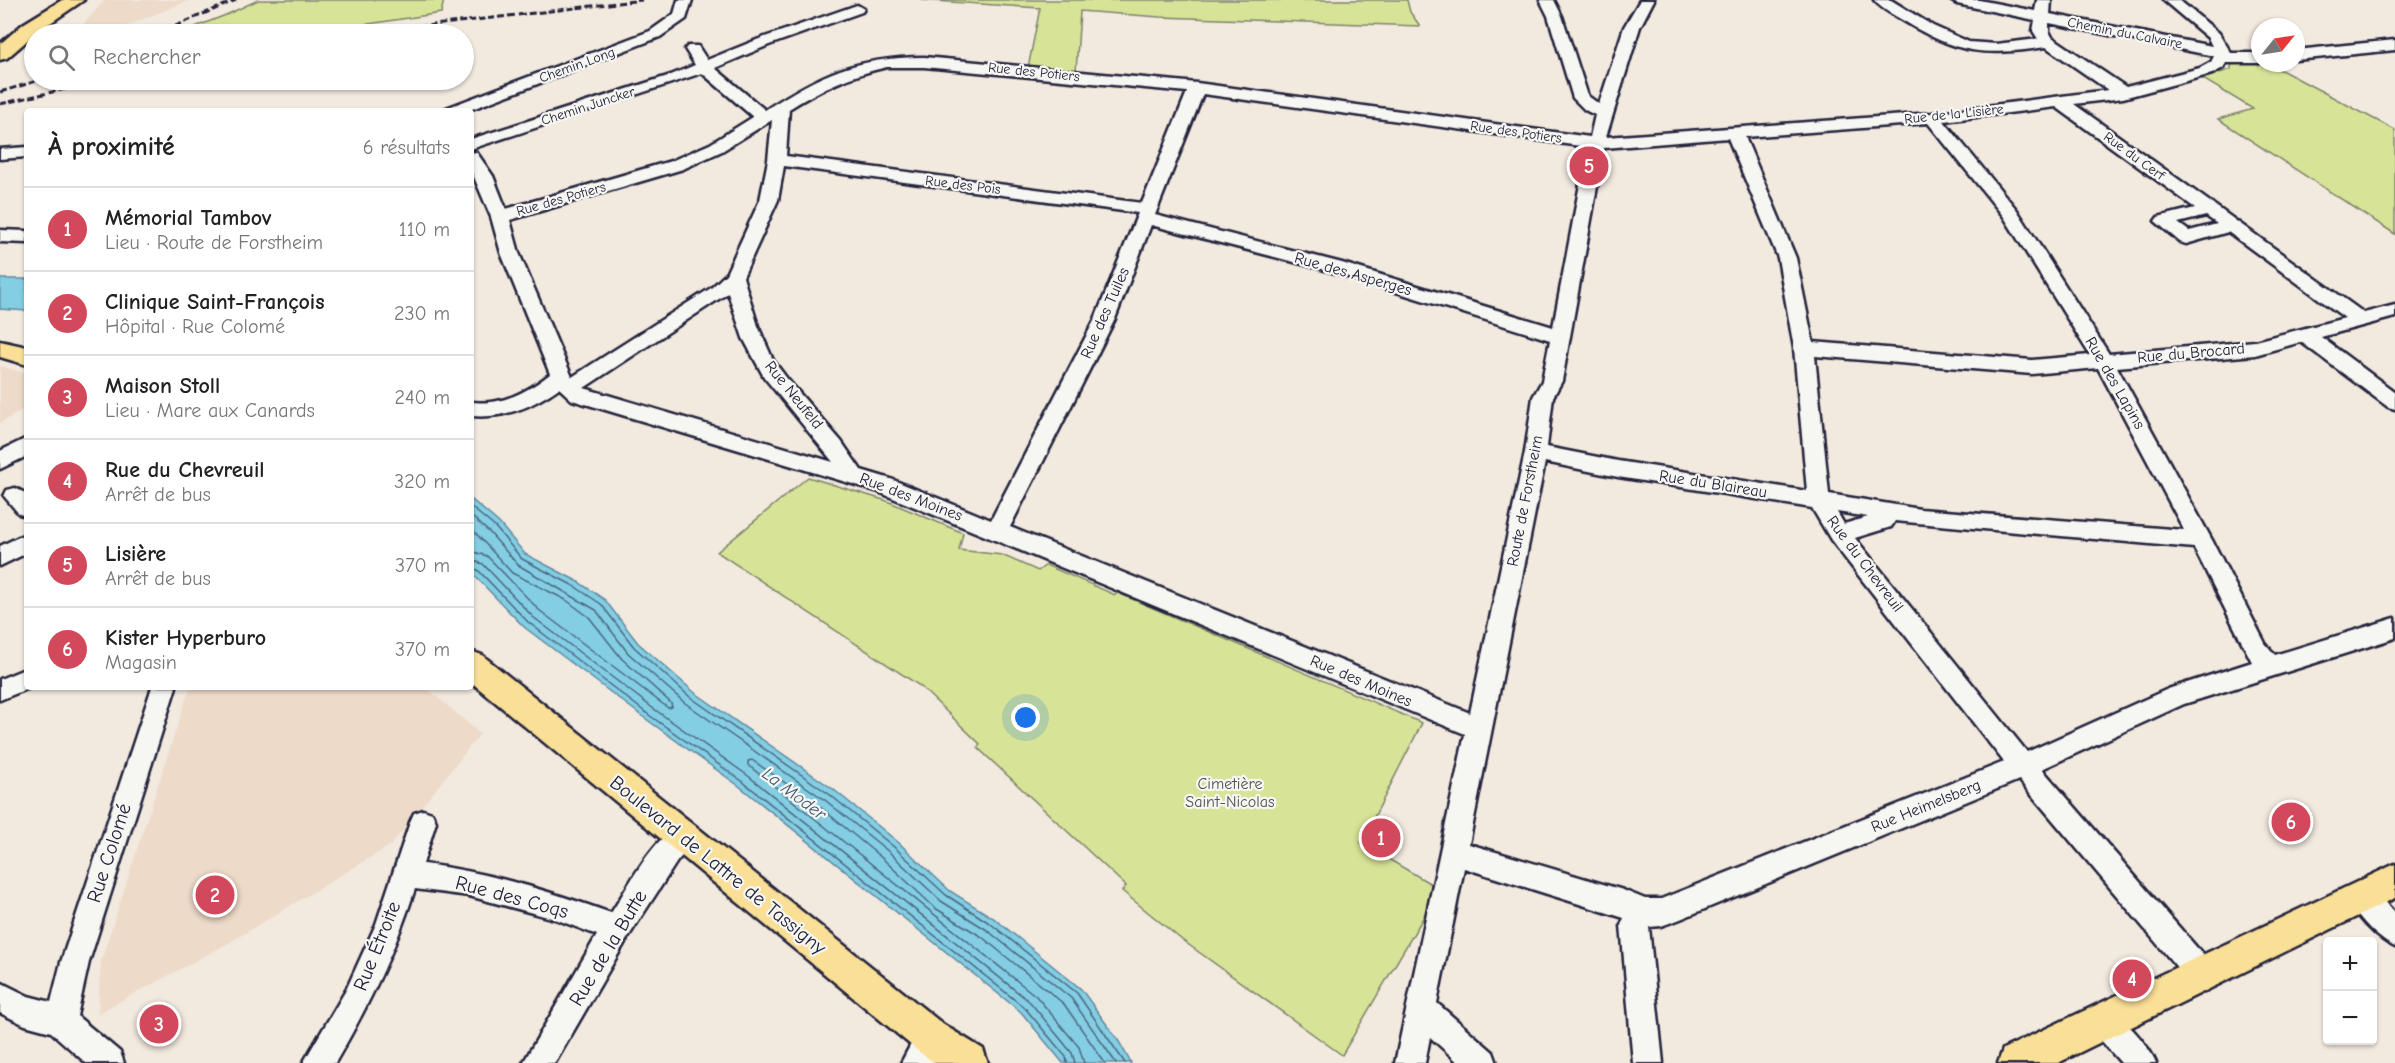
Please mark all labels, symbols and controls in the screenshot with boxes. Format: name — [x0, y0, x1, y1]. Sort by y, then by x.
street label: Chemin du Calvaire — [2066, 14, 2184, 52]
north arrow — [2251, 18, 2305, 72]
search box — [24, 24, 474, 90]
icon: search — [45, 41, 78, 74]
street label: Chemin Long — [537, 43, 617, 87]
text: Rechercher — [93, 44, 201, 70]
street label: Rue des Potiers — [987, 59, 1081, 85]
street label: Chemin Juncker — [539, 83, 637, 129]
street label: Rue de la Lisière — [1904, 100, 2004, 128]
street label: Rue des Potiers — [1469, 117, 1563, 147]
street label: Rue du Cerf — [2100, 128, 2169, 185]
text: À proximité — [48, 132, 175, 162]
text: 6 résultats — [363, 136, 450, 159]
pin: 5 — [1570, 144, 1608, 188]
street label: Rue des Pois — [924, 172, 1002, 198]
street label: Rue des Potiers — [514, 178, 608, 220]
text: Mémorial Tambov — [105, 205, 271, 231]
text: 1 — [64, 218, 71, 241]
text: 110 m — [399, 218, 450, 241]
text: Lieu · Route de Forstheim — [105, 231, 323, 254]
street label: Rue des Asperges — [1292, 249, 1414, 299]
street label: Rue des Tuiles — [1077, 264, 1133, 361]
text: Clinique Saint-François — [105, 289, 325, 315]
text: 2 — [63, 302, 72, 325]
text: 230 m — [394, 302, 450, 325]
text: Hôpital · Rue Colomé — [105, 315, 285, 338]
street label: Rue des Lapins — [2081, 334, 2149, 432]
street label: Rue du Brocard — [2136, 339, 2246, 367]
street label: Rue Neufeld — [761, 357, 827, 433]
text: Maison Stoll — [105, 373, 220, 399]
text: 3 — [63, 386, 72, 409]
text: 240 m — [395, 386, 450, 409]
text: Lieu · Mare aux Canards — [105, 399, 315, 422]
street label: Route de Forstheim — [1503, 434, 1547, 568]
text: Rue du Chevreuil — [105, 457, 265, 483]
street label: Rue du Blaireau — [1658, 467, 1768, 501]
street label: Rue des Moines — [857, 469, 965, 525]
text: 4 — [63, 470, 72, 493]
text: 320 m — [394, 470, 450, 493]
text: Arrêt de bus — [105, 483, 211, 506]
street label: Rue du Chevreuil — [1823, 512, 1907, 616]
text: Lisière — [105, 541, 166, 567]
text: 5 — [62, 554, 73, 577]
text: 370 m — [395, 554, 450, 577]
text: Arrêt de bus — [105, 567, 211, 590]
text: Kister Hyperburo — [105, 625, 266, 651]
text: 6 — [62, 638, 73, 661]
text: 370 m — [395, 638, 450, 661]
text: Magasin — [105, 651, 177, 674]
street label: Rue des Moines — [1308, 651, 1415, 711]
your location — [1011, 703, 1040, 732]
water label: La Moder — [758, 763, 831, 825]
street label: Boulevard de Lattre de Tassigny — [605, 771, 831, 959]
park label: Cimetière Saint-Nicolas — [1185, 775, 1275, 811]
street label: Rue Heimelsberg — [1869, 776, 1983, 836]
street label: Rue Colomé — [82, 800, 136, 906]
pin: 6 — [2272, 800, 2310, 844]
pin: 1 — [1362, 816, 1400, 860]
street label: Rue des Coqs — [453, 871, 571, 923]
pin: 2 — [196, 872, 234, 918]
street label: Rue de la Butte — [564, 886, 652, 1010]
street label: Rue Étroite — [349, 898, 405, 994]
map controls — [2323, 937, 2377, 1045]
button: + — [2323, 937, 2377, 991]
pin: 4 — [2112, 956, 2152, 1002]
button: − — [2323, 991, 2377, 1045]
pin: 3 — [140, 1002, 178, 1046]

